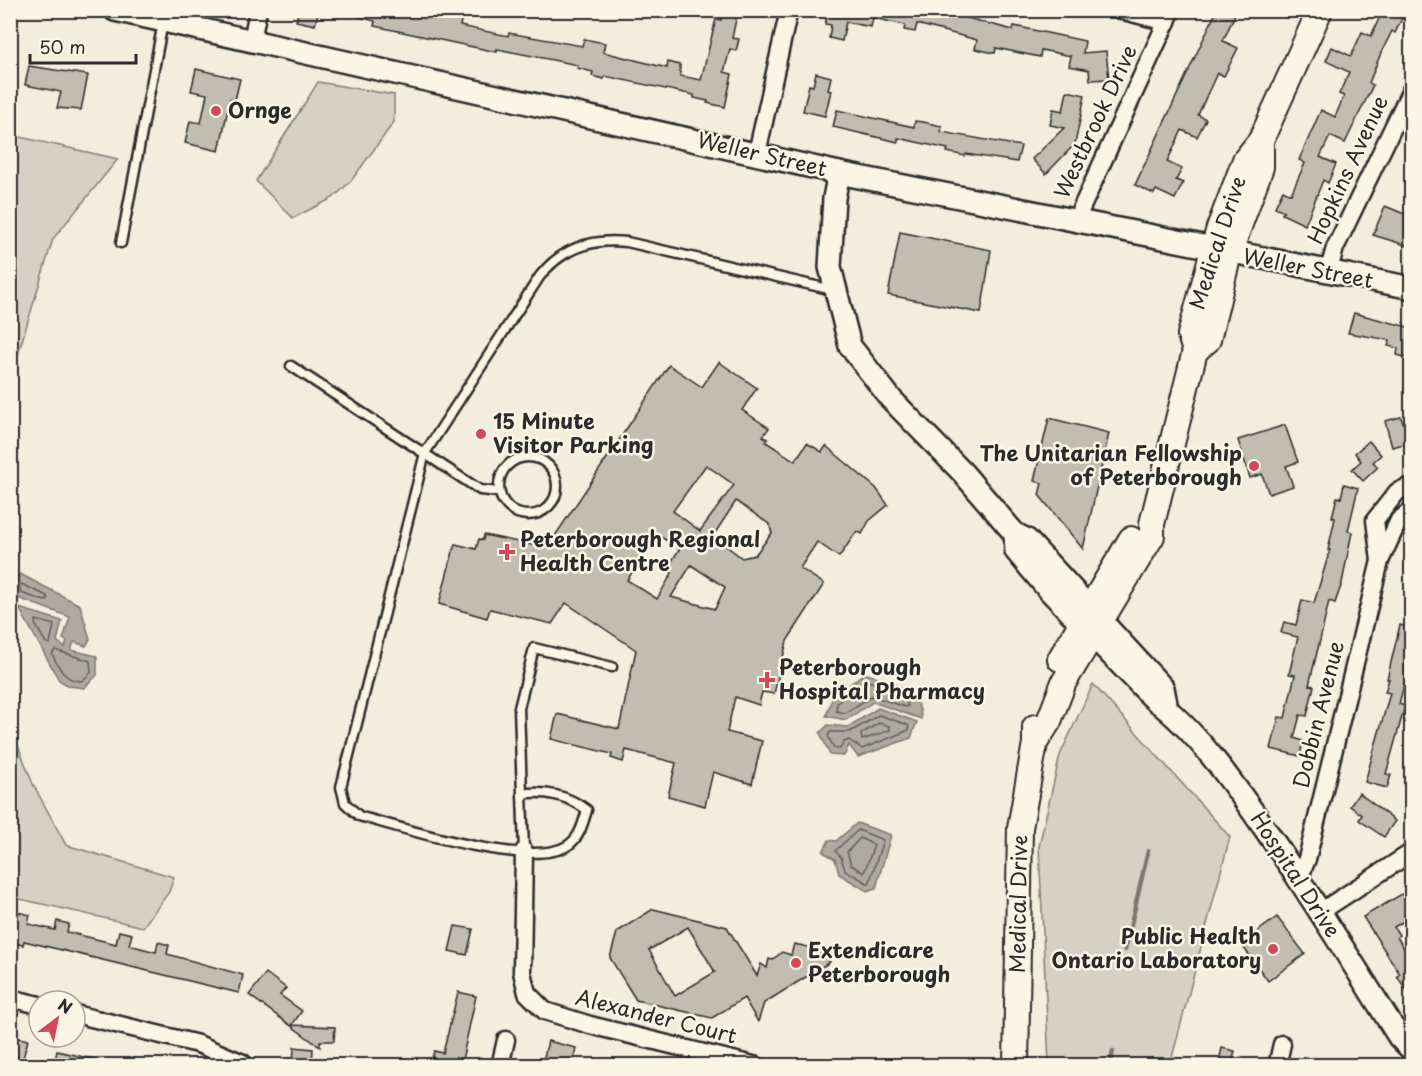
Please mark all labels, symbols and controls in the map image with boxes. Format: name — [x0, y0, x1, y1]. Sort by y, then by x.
scale bar — [30, 27, 136, 65]
text: 50 m — [39, 33, 86, 60]
street label: Westbrook Drive — [1045, 39, 1144, 203]
street label: Hopkins Avenue — [1298, 90, 1395, 249]
place label: Ornge — [228, 93, 292, 125]
marker: Ornge — [209, 104, 223, 118]
street label: Weller Street — [695, 123, 830, 183]
street label: Medical Drive — [1180, 172, 1253, 313]
street label: Weller Street — [1241, 239, 1376, 295]
place label: 15 Minute Visitor Parking — [493, 404, 654, 460]
marker: 15 Minute Visitor Parking — [474, 427, 488, 441]
place label: The Unitarian Fellowship of Peterborough — [980, 436, 1242, 492]
marker: The Unitarian Fellowship of Peterborough — [1247, 459, 1261, 473]
place label: Peterborough Regional Health Centre — [520, 522, 760, 578]
marker: Peterborough Regional Health Centre — [498, 543, 516, 561]
street label: Dobbin Avenue — [1283, 637, 1351, 792]
place label: Peterborough Hospital Pharmacy — [779, 650, 985, 706]
marker: Peterborough Hospital Pharmacy — [760, 673, 774, 687]
street label: Hospital Drive — [1244, 805, 1349, 943]
street label: Medical Drive — [1000, 835, 1034, 973]
place label: Public Health Ontario Laboratory — [1052, 919, 1261, 975]
place label: Extendicare Peterborough — [808, 933, 951, 989]
marker: Public Health Ontario Laboratory — [1266, 942, 1280, 956]
marker: Extendicare Peterborough — [789, 956, 803, 970]
street label: Alexander Court — [573, 980, 740, 1051]
north arrow — [27, 989, 87, 1049]
text: N — [54, 992, 77, 1019]

